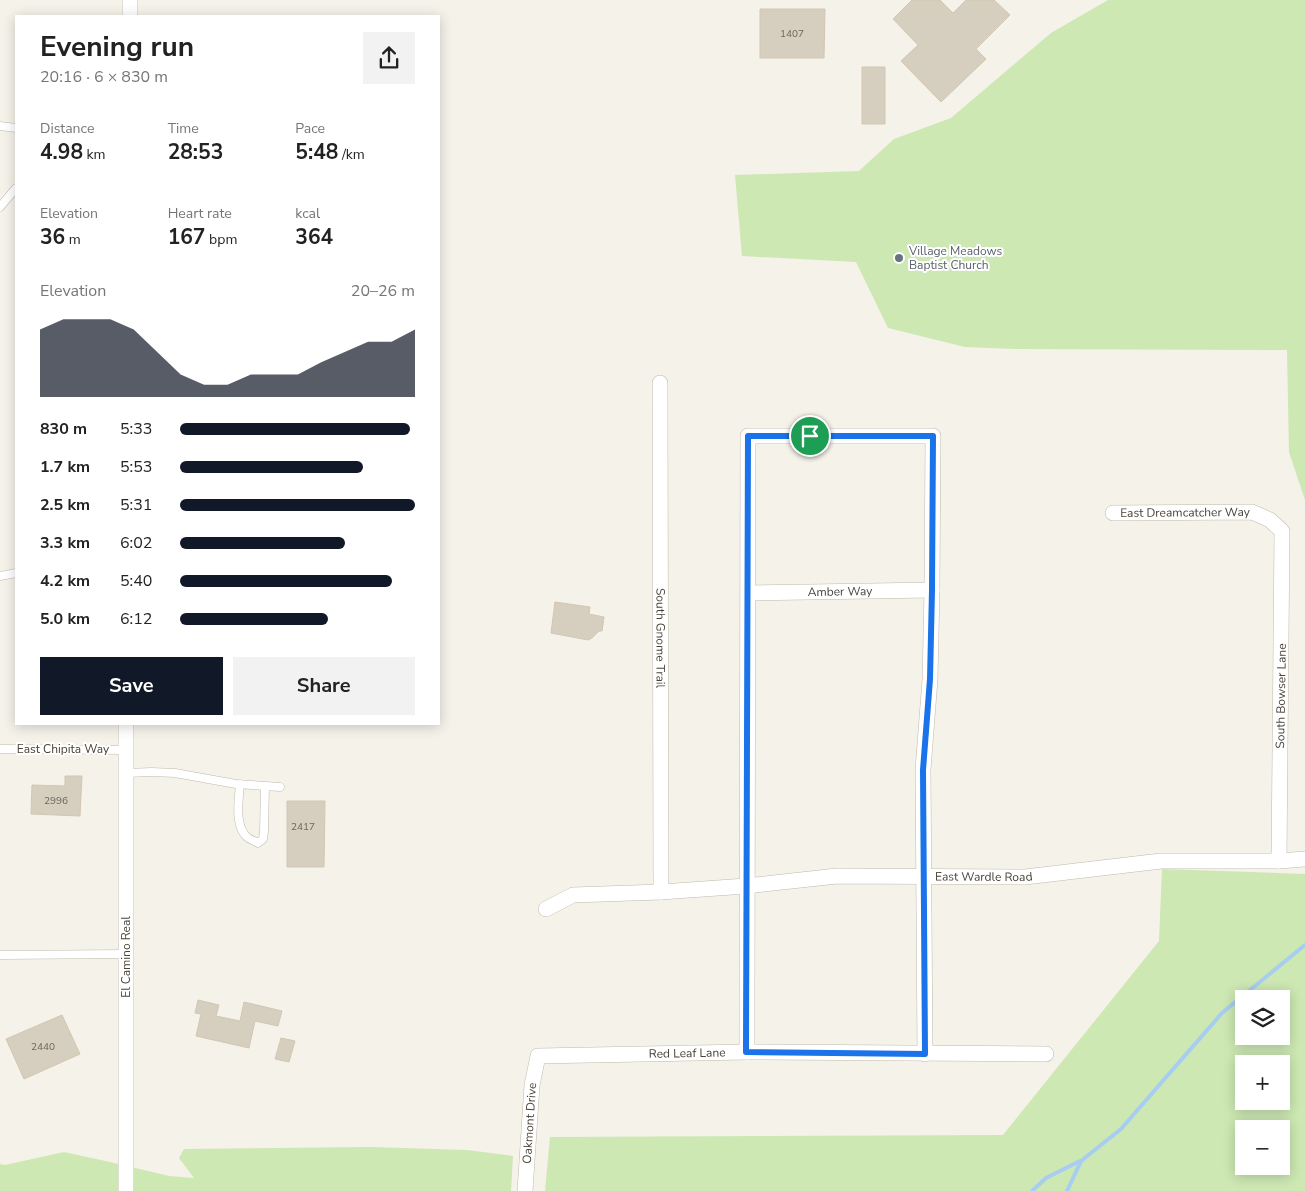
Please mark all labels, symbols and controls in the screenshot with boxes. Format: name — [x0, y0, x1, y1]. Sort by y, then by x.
house number: 1407 — [780, 27, 804, 41]
text: Evening run — [40, 28, 194, 66]
button: share — [363, 32, 415, 84]
text: 20:16 · 6 × 830 m — [40, 66, 168, 88]
text: Distance — [40, 119, 94, 138]
text: Time — [168, 119, 199, 138]
text: Pace — [295, 119, 325, 138]
text: 4.98 — [40, 138, 83, 166]
text: 28:53 — [168, 138, 223, 166]
text: 5:48 — [295, 138, 338, 166]
text: km — [83, 145, 106, 164]
text: /km — [338, 145, 365, 164]
text: Elevation — [40, 204, 98, 223]
text: Heart rate — [168, 204, 232, 223]
text: kcal — [295, 204, 320, 223]
text: 36 — [40, 223, 65, 251]
text: 167 — [168, 223, 205, 251]
text: 364 — [295, 223, 333, 251]
text: m — [65, 230, 81, 249]
text: bpm — [205, 230, 237, 249]
place label: Village Meadows Baptist Church — [908, 243, 1003, 273]
marker: Village Meadows Baptist Church — [893, 252, 905, 264]
text: Elevation — [40, 280, 106, 302]
text: 20–26 m — [351, 280, 415, 302]
pin — [789, 415, 831, 457]
text: 830 m — [40, 418, 87, 440]
text: 5:33 — [120, 418, 152, 440]
icon: arrive — [796, 422, 824, 450]
text: 1.7 km — [40, 456, 90, 478]
text: 5:53 — [120, 456, 152, 478]
text: 2.5 km — [40, 494, 90, 516]
text: 5:31 — [120, 494, 152, 516]
street label: East Dreamcatcher Way — [1120, 504, 1251, 521]
text: 3.3 km — [40, 532, 90, 554]
text: 6:02 — [120, 532, 152, 554]
text: 4.2 km — [40, 570, 90, 592]
text: 5:40 — [120, 570, 152, 592]
street label: Amber Way — [807, 583, 873, 600]
street label: South Gnome Trail — [652, 588, 669, 689]
text: 5.0 km — [40, 608, 90, 630]
text: 6:12 — [120, 608, 152, 630]
street label: South Bowser Lane — [1272, 643, 1290, 749]
button: Save — [40, 657, 223, 715]
button: Share — [233, 657, 415, 715]
street label: East Chipita Way — [17, 741, 110, 757]
house number: 2996 — [44, 794, 68, 808]
house number: 2417 — [291, 820, 315, 834]
street label: East Wardle Road — [935, 868, 1033, 885]
street label: El Camino Real — [118, 916, 134, 998]
map controls — [1235, 990, 1290, 1175]
button: layers — [1235, 990, 1290, 1045]
house number: 2440 — [31, 1040, 55, 1054]
street label: Red Leaf Lane — [649, 1044, 726, 1062]
button: + — [1235, 1055, 1290, 1110]
street label: Oakmont Drive — [519, 1082, 540, 1164]
button: − — [1235, 1120, 1290, 1175]

